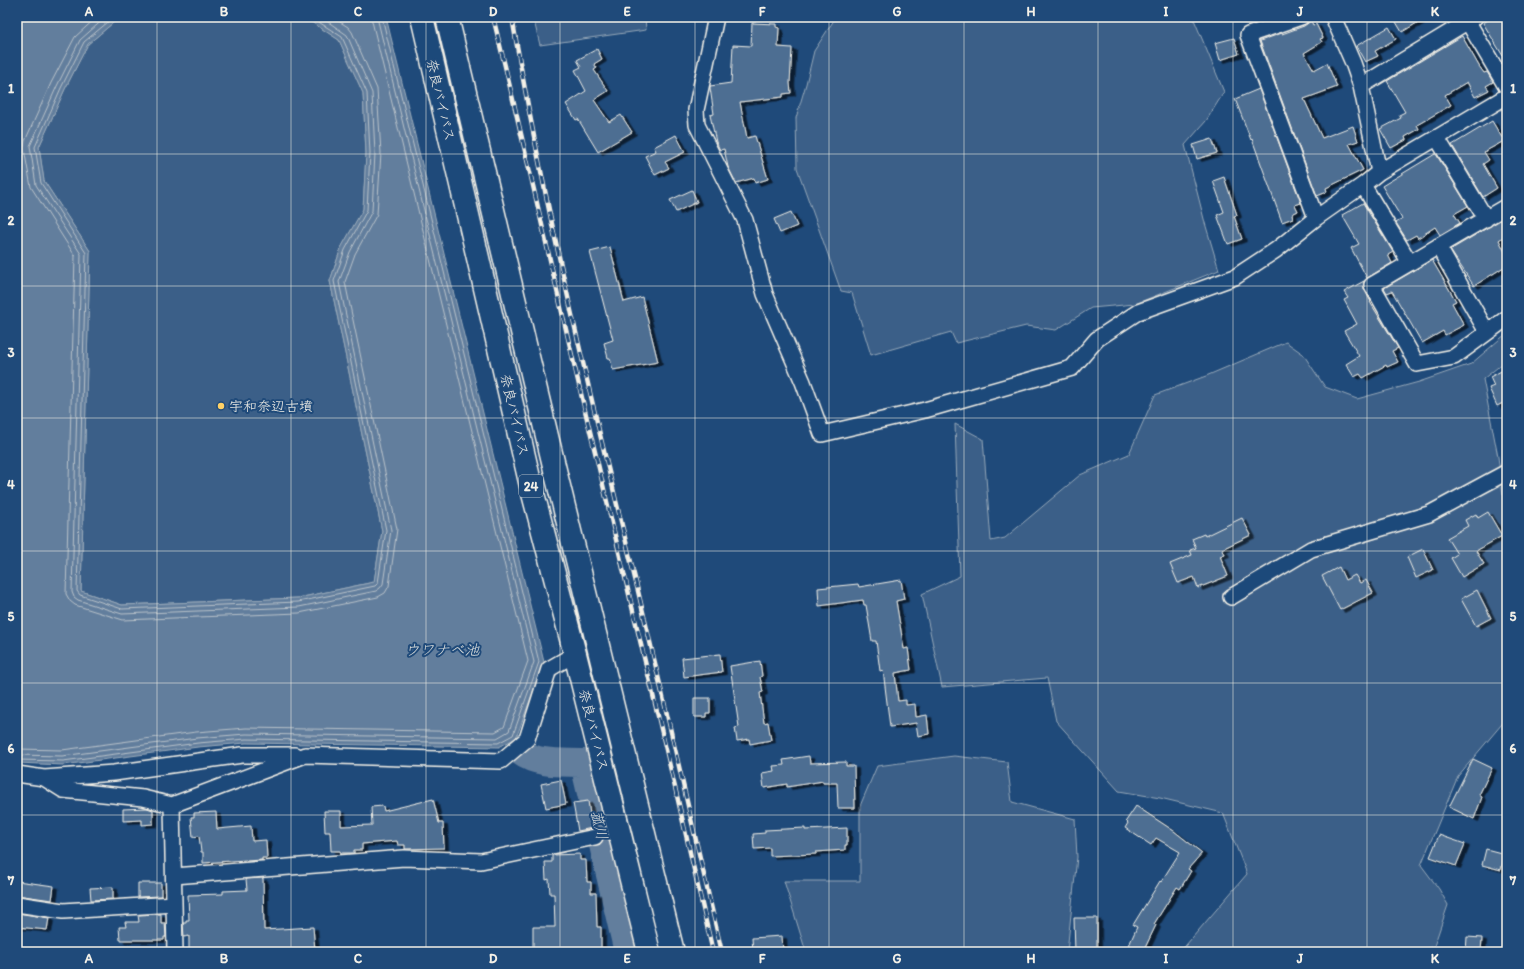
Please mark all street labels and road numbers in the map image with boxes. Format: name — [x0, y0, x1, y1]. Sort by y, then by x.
street label: 奈良バイパス — [423, 57, 458, 143]
street label: 奈良バイパス — [497, 372, 532, 458]
road number: 24 — [519, 475, 543, 497]
street label: 奈良バイパス — [575, 687, 612, 773]

